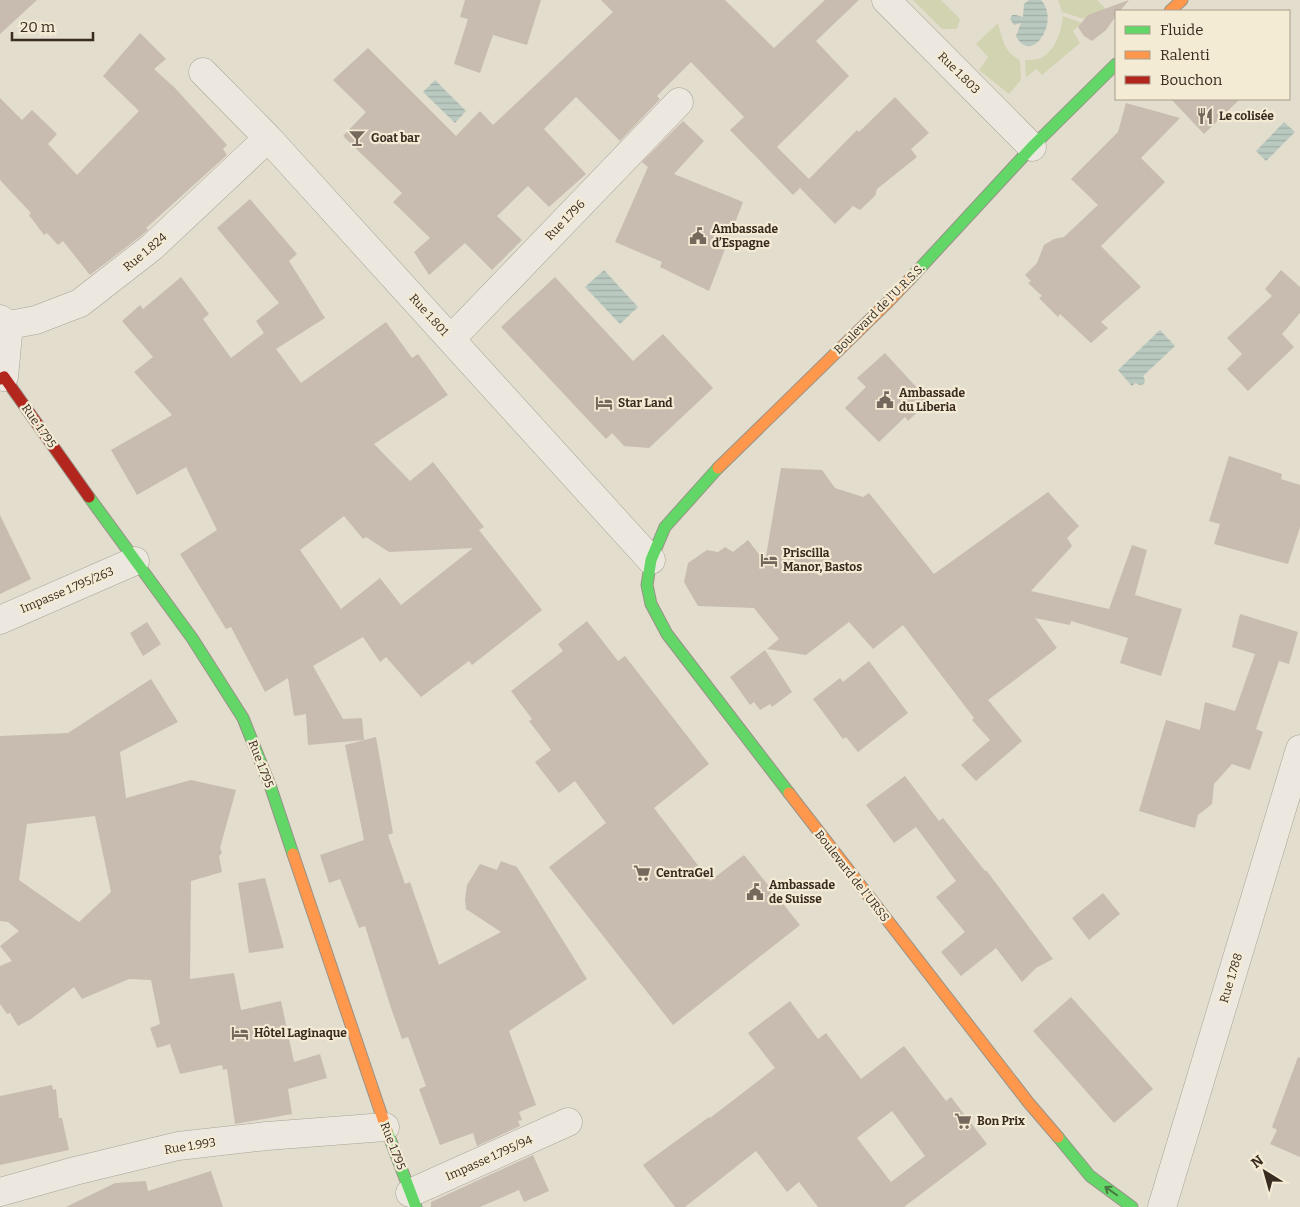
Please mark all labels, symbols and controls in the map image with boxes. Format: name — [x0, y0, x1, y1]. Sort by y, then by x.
scale bar — [12, 10, 94, 42]
legend — [1115, 10, 1290, 100]
text: 20 m — [20, 18, 56, 36]
text: Fluide — [1160, 21, 1203, 39]
text: Ralenti — [1160, 46, 1210, 64]
street label: Rue 1.803 — [935, 49, 983, 97]
text: Bouchon — [1160, 71, 1223, 89]
restaurant icon: Le colisée — [1195, 106, 1215, 126]
place label: Le colisée — [1219, 109, 1274, 123]
bar icon: Goat bar — [347, 128, 367, 148]
place label: Goat bar — [371, 131, 420, 145]
street label: Rue 1.796 — [542, 197, 588, 243]
place label: Ambassade d’Espagne — [712, 222, 778, 250]
public building icon: Ambassade d’Espagne — [688, 226, 708, 246]
street label: Rue 1.824 — [120, 230, 170, 274]
street label: Boulevard de l'U.R.S.S. — [831, 261, 927, 357]
street label: Rue 1.801 — [407, 291, 451, 339]
place label: Ambassade du Liberia — [899, 386, 965, 414]
public building icon: Ambassade du Liberia — [875, 390, 895, 410]
hotel icon: Star Land — [594, 393, 614, 413]
place label: Star Land — [618, 396, 673, 410]
street label: Rue 1.795 — [19, 401, 59, 451]
place label: Priscilla Manor, Bastos — [783, 546, 862, 574]
hotel icon: Priscilla Manor, Bastos — [759, 550, 779, 570]
street label: Impasse 1.795/263 — [18, 564, 116, 616]
street label: Rue 1.795 — [245, 738, 277, 790]
street label: Boulevard de l'URSS — [812, 828, 892, 924]
supermarket icon: CentraGel — [632, 863, 652, 883]
place label: CentraGel — [656, 866, 714, 880]
place label: Ambassade de Suisse — [769, 878, 835, 906]
public building icon: Ambassade de Suisse — [745, 882, 765, 902]
street label: Rue 1.788 — [1217, 951, 1245, 1005]
hotel icon: Hôtel Laginaque — [230, 1023, 250, 1043]
place label: Hôtel Laginaque — [254, 1026, 347, 1040]
supermarket icon: Bon Prix — [953, 1111, 973, 1131]
place label: Bon Prix — [977, 1114, 1025, 1128]
street label: Rue 1.795 — [377, 1120, 409, 1172]
street label: Impasse 1.795/94 — [443, 1133, 535, 1183]
street label: Rue 1.993 — [163, 1135, 217, 1157]
north arrow — [1240, 1147, 1290, 1197]
text: N — [1248, 1152, 1267, 1172]
one-way arrow — [1104, 1186, 1118, 1196]

